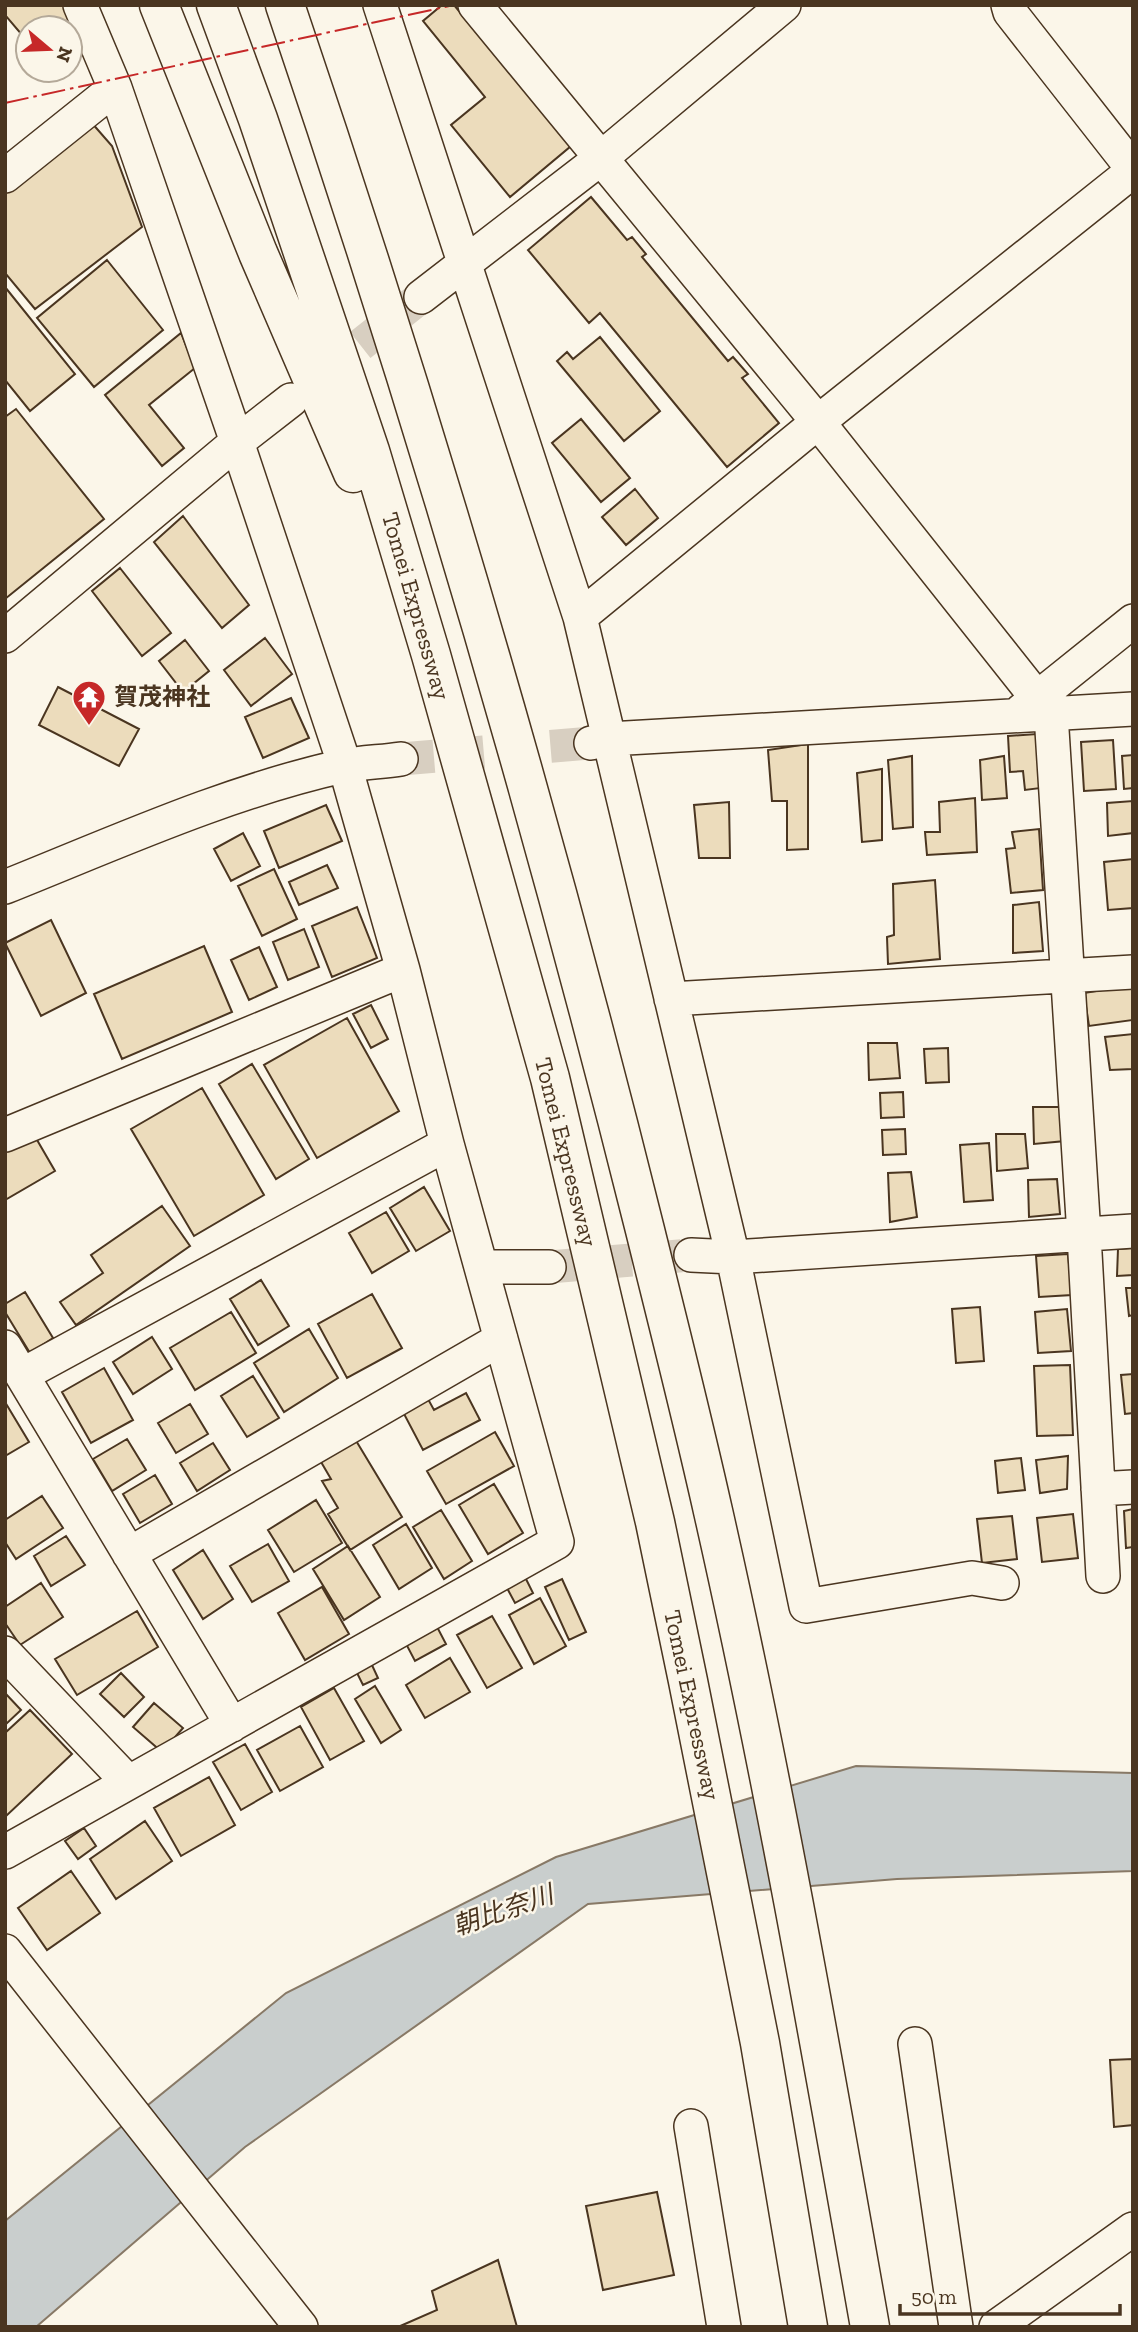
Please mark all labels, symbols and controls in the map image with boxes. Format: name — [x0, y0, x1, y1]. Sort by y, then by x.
north arrow — [14, 14, 84, 84]
text: N — [51, 44, 78, 65]
street label: Tomei Expressway — [376, 509, 457, 704]
temple icon: 賀茂神社 — [70, 678, 108, 727]
place label: 賀茂神社 — [114, 682, 210, 711]
street label: Tomei Expressway — [529, 1054, 604, 1250]
street label: Tomei Expressway — [658, 1607, 727, 1803]
water label: 朝比奈川 — [449, 1877, 560, 1942]
scale bar — [900, 2272, 1120, 2316]
text: 50 m — [911, 2284, 957, 2309]

